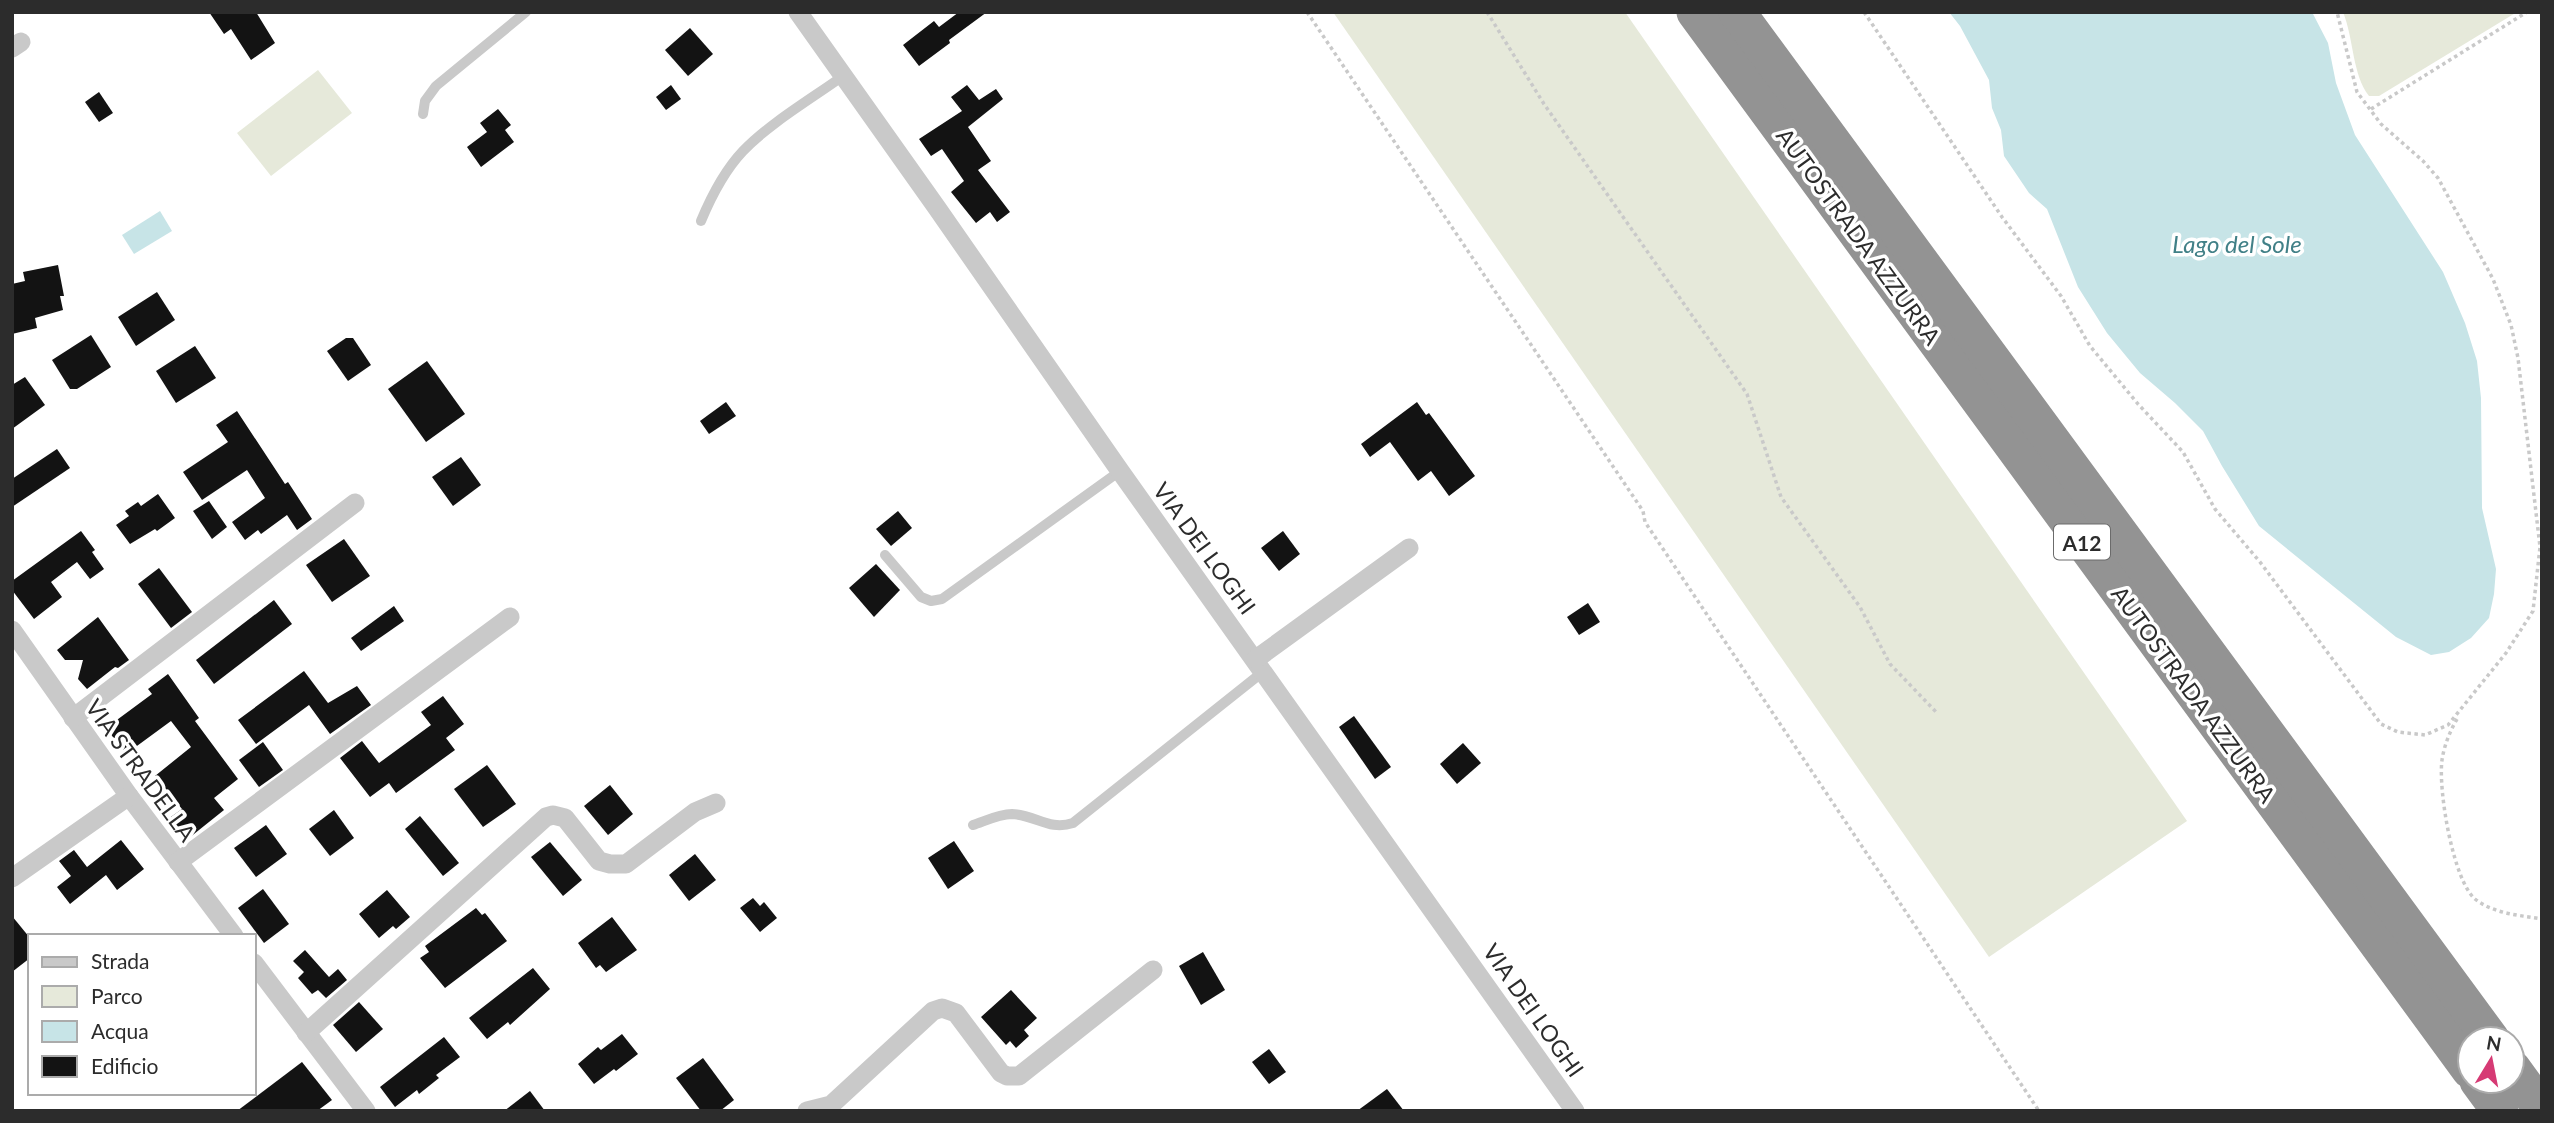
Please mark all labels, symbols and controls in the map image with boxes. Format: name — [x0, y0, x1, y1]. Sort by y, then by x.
street label: AUTOSTRADA AZZURRA — [1771, 122, 1947, 350]
water label: Lago del Sole — [2172, 229, 2302, 258]
street label: VIA DEI LOGHI — [1148, 477, 1262, 619]
road number: A12 — [2054, 524, 2110, 560]
street label: AUTOSTRADA AZZURRA — [2106, 580, 2282, 808]
street label: VIA STRADELLA — [80, 694, 202, 847]
legend — [28, 934, 256, 1095]
street label: VIA DEI LOGHI — [1478, 938, 1590, 1082]
text: Strada — [91, 948, 150, 973]
text: Parco — [91, 983, 143, 1008]
text: Acqua — [91, 1018, 149, 1043]
north arrow — [2456, 1025, 2526, 1095]
text: N — [2485, 1030, 2503, 1055]
text: Edificio — [91, 1053, 159, 1078]

